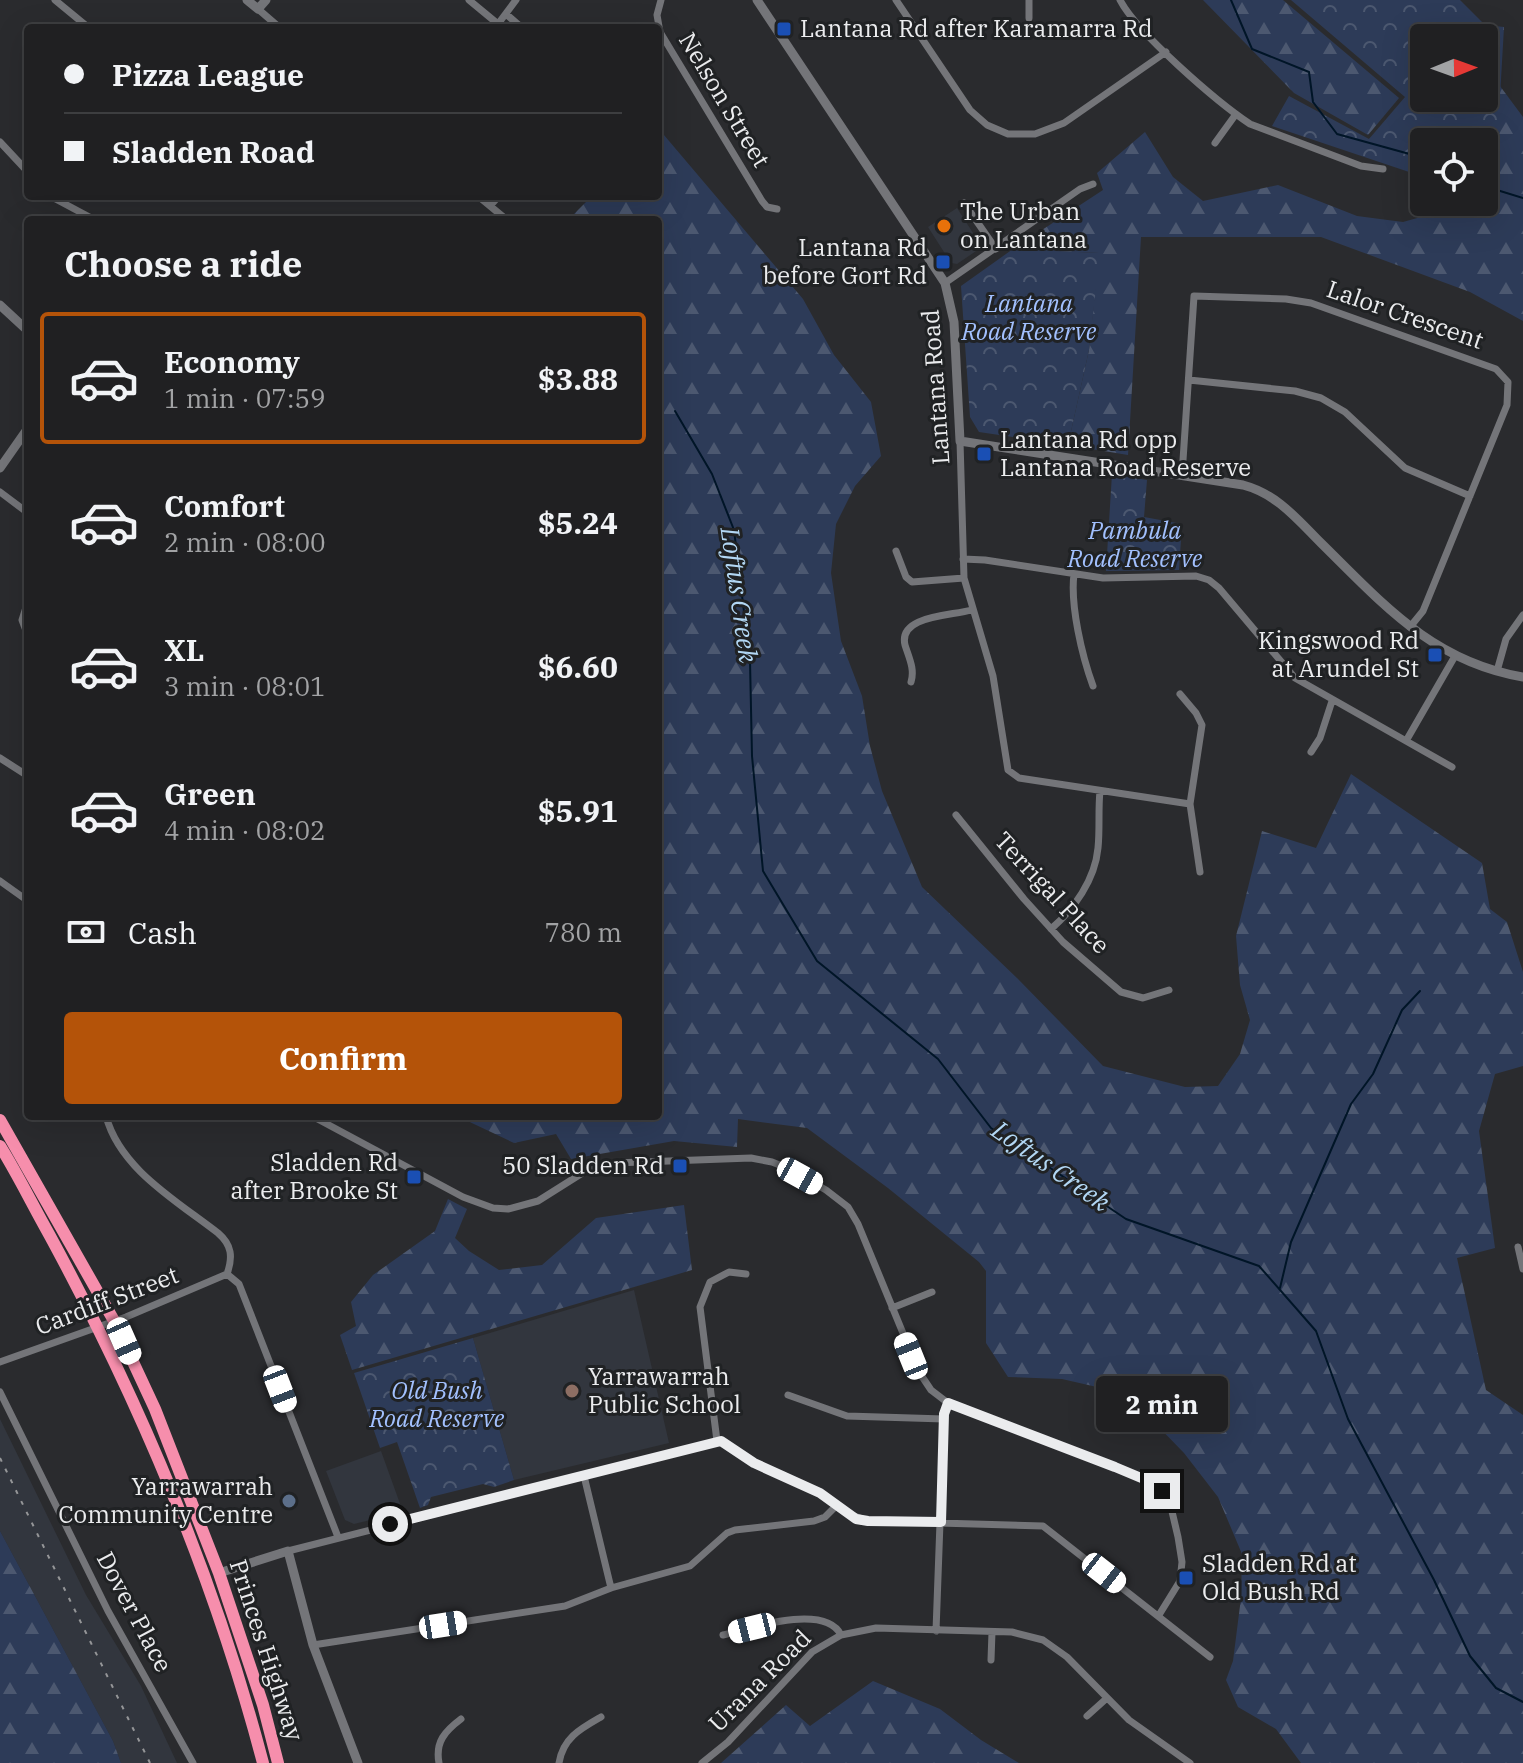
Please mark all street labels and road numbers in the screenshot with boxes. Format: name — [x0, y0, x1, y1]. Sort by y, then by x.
street label: Nelson Street — [672, 26, 778, 173]
street label: Lalor Crescent — [1323, 272, 1488, 356]
street label: Lantana Road — [914, 308, 956, 466]
street label: Terrigal Place — [988, 825, 1117, 960]
street label: Cardiff Street — [31, 1258, 183, 1342]
street label: Dover Place — [90, 1546, 180, 1677]
street label: Princes Highway — [223, 1555, 311, 1745]
street label: Urana Road — [701, 1622, 817, 1738]

